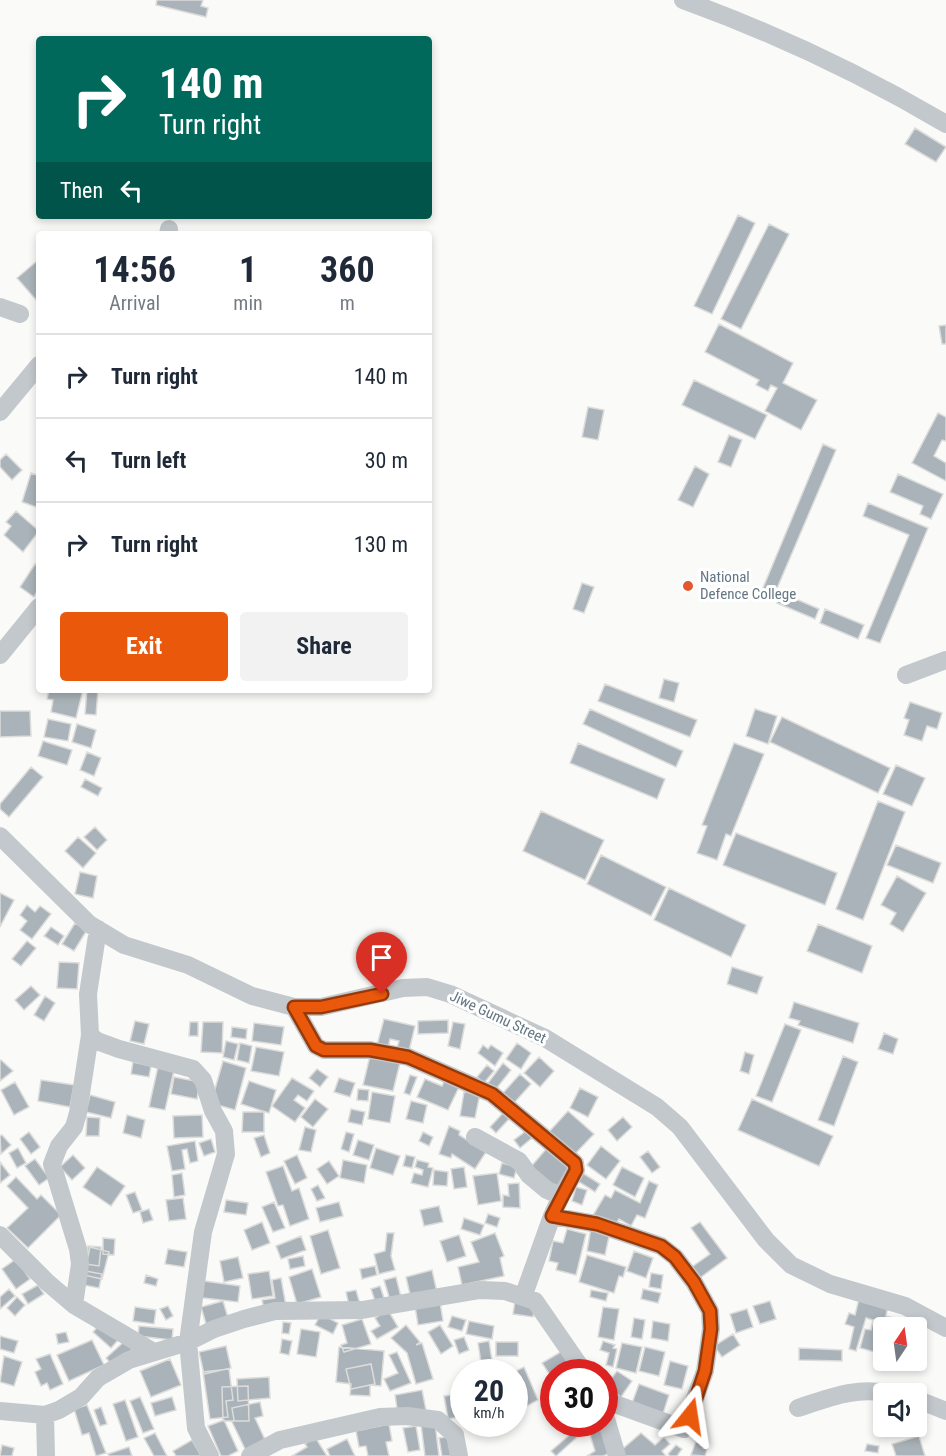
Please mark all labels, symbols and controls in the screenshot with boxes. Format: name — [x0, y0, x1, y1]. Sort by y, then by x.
text: 140 m — [159, 59, 264, 108]
icon: right — [60, 60, 138, 138]
text: Turn right — [159, 109, 261, 141]
icon: left — [115, 174, 148, 207]
text: Then — [60, 178, 103, 203]
text: 14:56 — [93, 249, 176, 291]
text: 1 — [239, 249, 257, 291]
text: 360 — [320, 249, 375, 291]
text: Arrival — [109, 291, 160, 315]
text: min — [233, 291, 263, 315]
text: m — [340, 291, 355, 315]
icon: right — [60, 360, 93, 393]
text: Turn right — [111, 364, 198, 389]
text: 140 m — [354, 364, 408, 389]
icon: left — [60, 444, 93, 477]
text: Turn left — [111, 448, 186, 473]
text: 30 m — [365, 448, 408, 473]
icon: right — [60, 528, 93, 561]
text: Turn right — [111, 532, 198, 557]
text: 130 m — [354, 532, 408, 557]
place label: National Defence College — [700, 568, 796, 603]
marker: National Defence College — [681, 579, 695, 593]
button: Exit — [60, 612, 228, 681]
button: Share — [240, 612, 408, 681]
pin — [356, 932, 407, 994]
icon: arrive — [365, 941, 398, 974]
street label: Jiwe Gumu Street — [447, 987, 549, 1047]
north arrow — [873, 1317, 927, 1371]
map controls — [873, 1317, 927, 1437]
speed limit sign: 30 — [540, 1359, 618, 1437]
text: 20 — [474, 1373, 504, 1408]
button: sound — [873, 1383, 927, 1437]
position arrow — [658, 1384, 722, 1448]
text: km/h — [474, 1404, 504, 1422]

